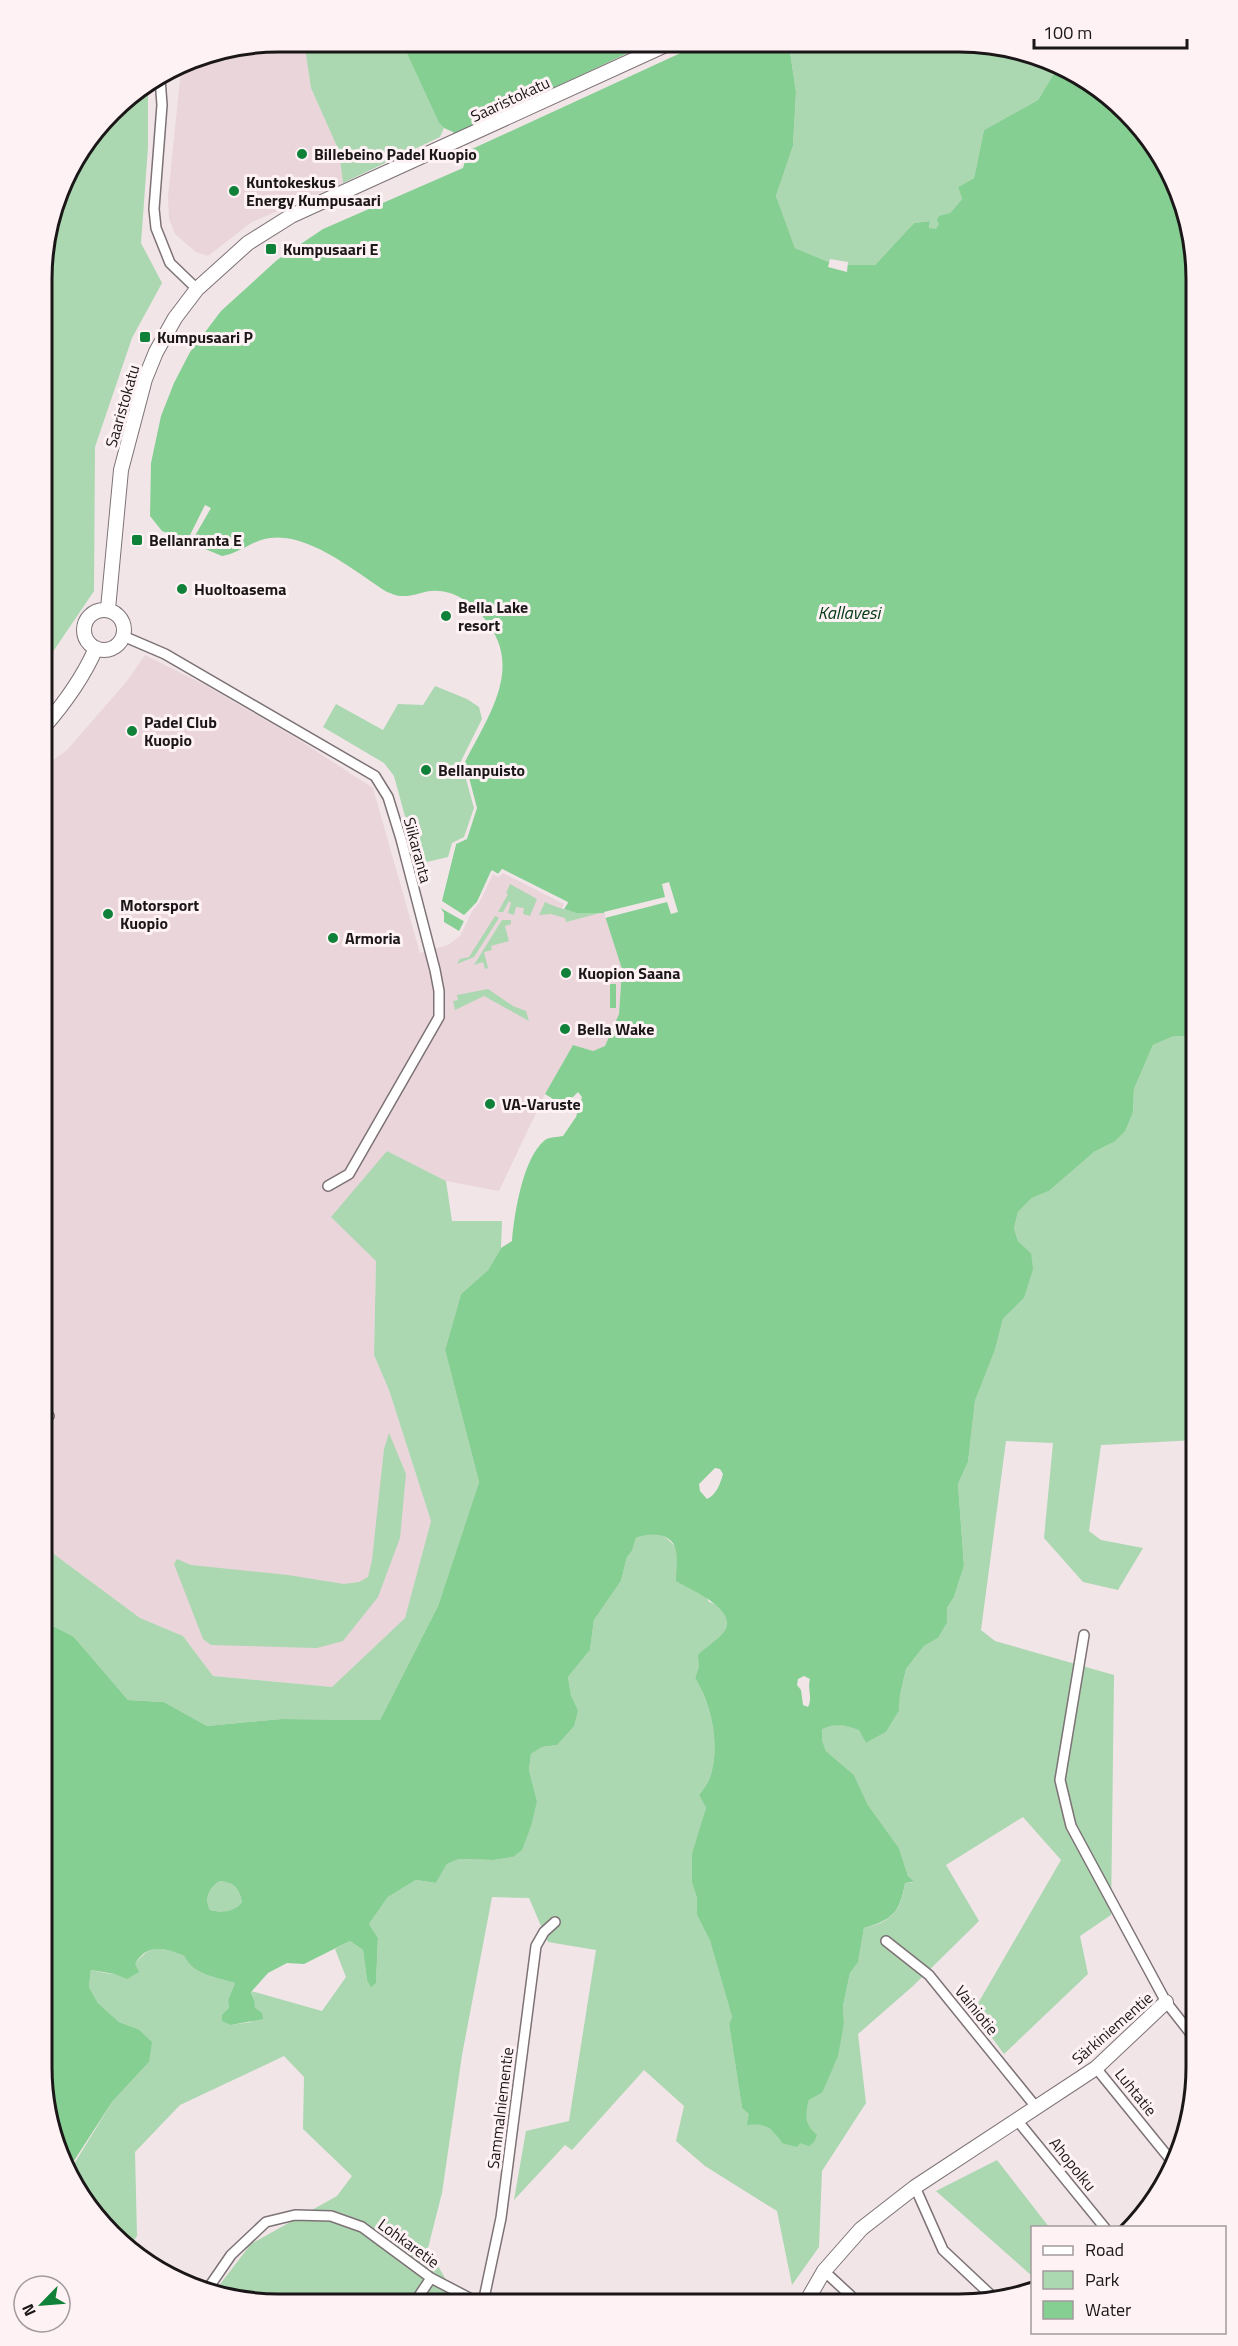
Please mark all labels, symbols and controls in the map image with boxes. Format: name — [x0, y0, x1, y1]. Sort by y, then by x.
scale bar — [1034, 12, 1187, 50]
text: 100 m — [1043, 19, 1092, 46]
street label: Saaristokatu — [466, 70, 554, 128]
place label: Billebeino Padel Kuopio — [314, 142, 477, 166]
marker: Billebeino Padel Kuopio — [295, 147, 309, 161]
place label: Kuntokeskus Energy Kumpusaari — [246, 170, 381, 212]
marker: Kuntokeskus Energy Kumpusaari — [227, 184, 241, 198]
place label: Kumpusaari E — [283, 237, 379, 261]
marker: Kumpusaari E — [264, 242, 278, 256]
place label: Kumpusaari P — [157, 325, 254, 349]
marker: Kumpusaari P — [138, 330, 152, 344]
street label: Saaristokatu — [99, 362, 145, 450]
place label: Bellanranta E — [149, 528, 242, 552]
marker: Bellanranta E — [130, 533, 144, 547]
place label: Huoltoasema — [194, 577, 286, 601]
marker: Huoltoasema — [175, 582, 189, 596]
place label: Bella Lake resort — [458, 595, 528, 637]
water label: Kallavesi — [818, 599, 883, 626]
marker: Bella Lake resort — [439, 609, 453, 623]
place label: Padel Club Kuopio — [144, 710, 217, 752]
marker: Padel Club Kuopio — [125, 724, 139, 738]
place label: Bellanpuisto — [438, 758, 525, 782]
marker: Bellanpuisto — [419, 763, 433, 777]
street label: Siikaranta — [398, 815, 438, 885]
place label: Motorsport Kuopio — [120, 893, 199, 935]
marker: Motorsport Kuopio — [101, 907, 115, 921]
place label: Armoria — [345, 926, 401, 950]
marker: Armoria — [326, 931, 340, 945]
place label: Kuopion Saana — [578, 961, 680, 985]
marker: Kuopion Saana — [559, 966, 573, 980]
place label: Bella Wake — [577, 1017, 654, 1041]
marker: Bella Wake — [558, 1022, 572, 1036]
place label: VA-Varuste — [502, 1092, 581, 1116]
marker: VA-Varuste — [483, 1097, 497, 1111]
street label: Vainiotie — [949, 1980, 1005, 2040]
street label: Särkiniementie — [1066, 1986, 1158, 2070]
street label: Sammalniementie — [481, 2046, 519, 2170]
street label: Luhtatie — [1109, 2063, 1163, 2121]
street label: Ahopolku — [1044, 2132, 1102, 2196]
street label: Lohkaretie — [373, 2212, 445, 2274]
legend — [1031, 2226, 1226, 2334]
text: Road — [1085, 2236, 1124, 2263]
text: Park — [1085, 2266, 1120, 2293]
north arrow — [12, 2274, 72, 2334]
text: Water — [1085, 2296, 1131, 2323]
text: N — [15, 2300, 42, 2320]

